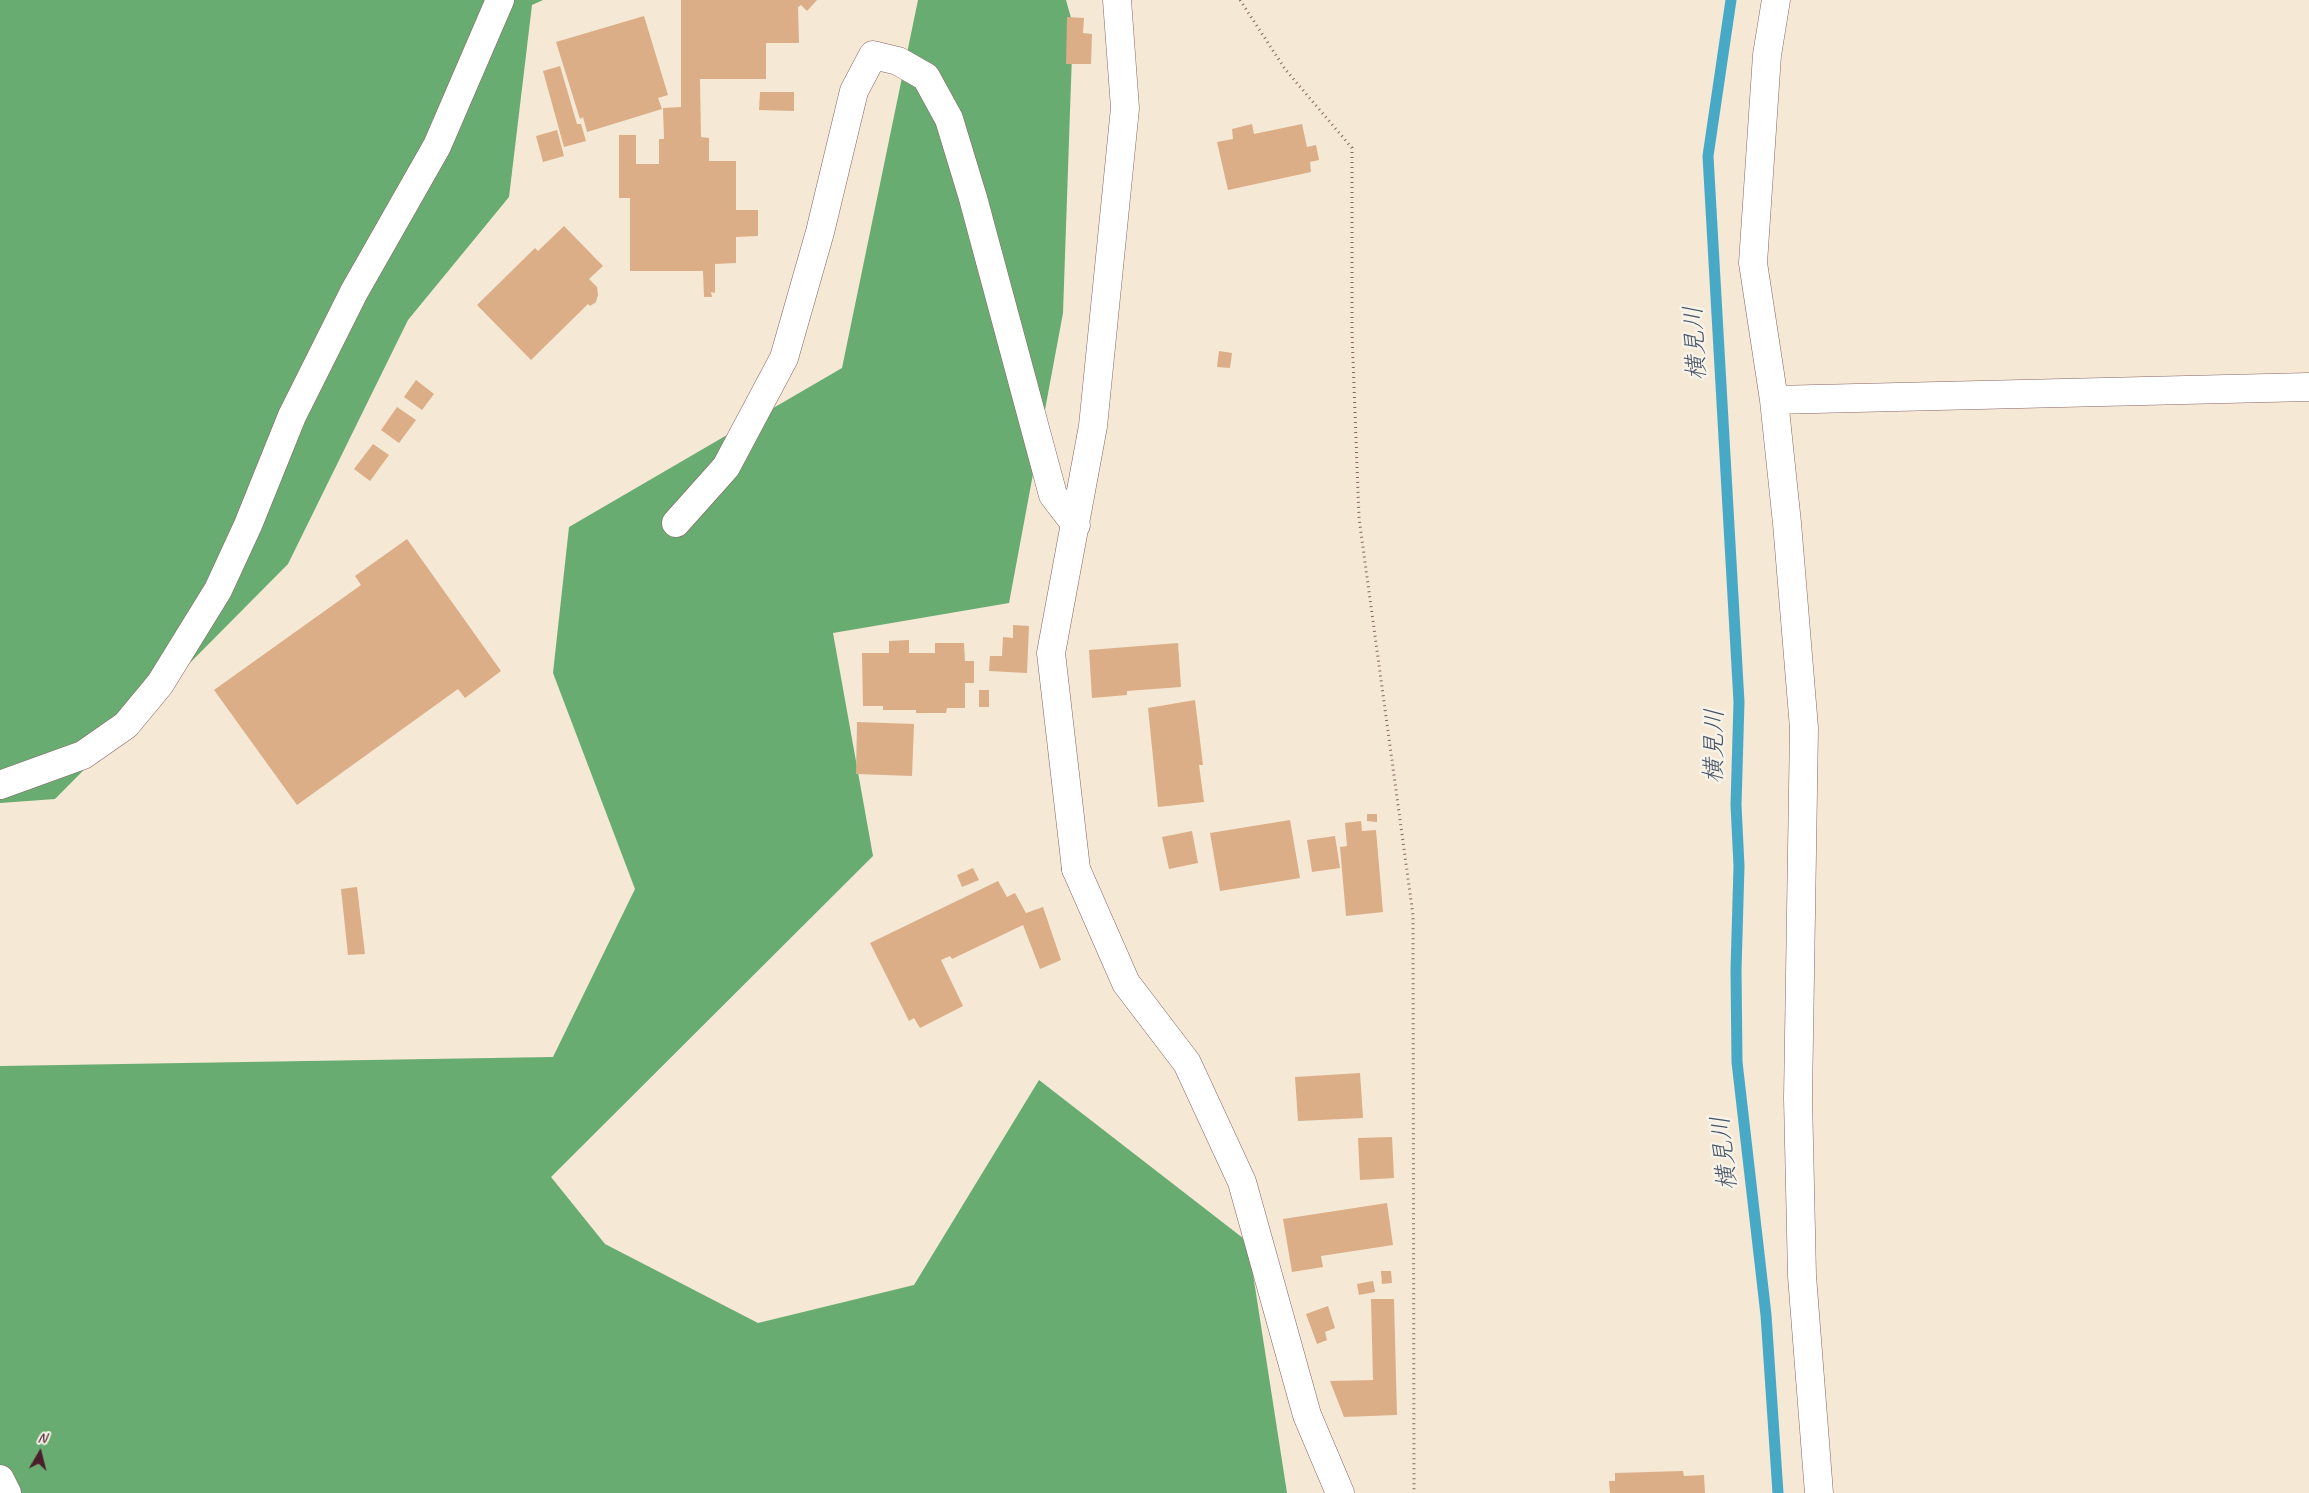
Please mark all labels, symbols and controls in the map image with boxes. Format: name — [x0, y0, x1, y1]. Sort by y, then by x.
water label: 横見川 — [1679, 305, 1713, 381]
water label: 横見川 — [1699, 708, 1731, 784]
water label: 横見川 — [1706, 1114, 1744, 1192]
north arrow — [15, 1428, 65, 1478]
text: N — [37, 1429, 48, 1447]

